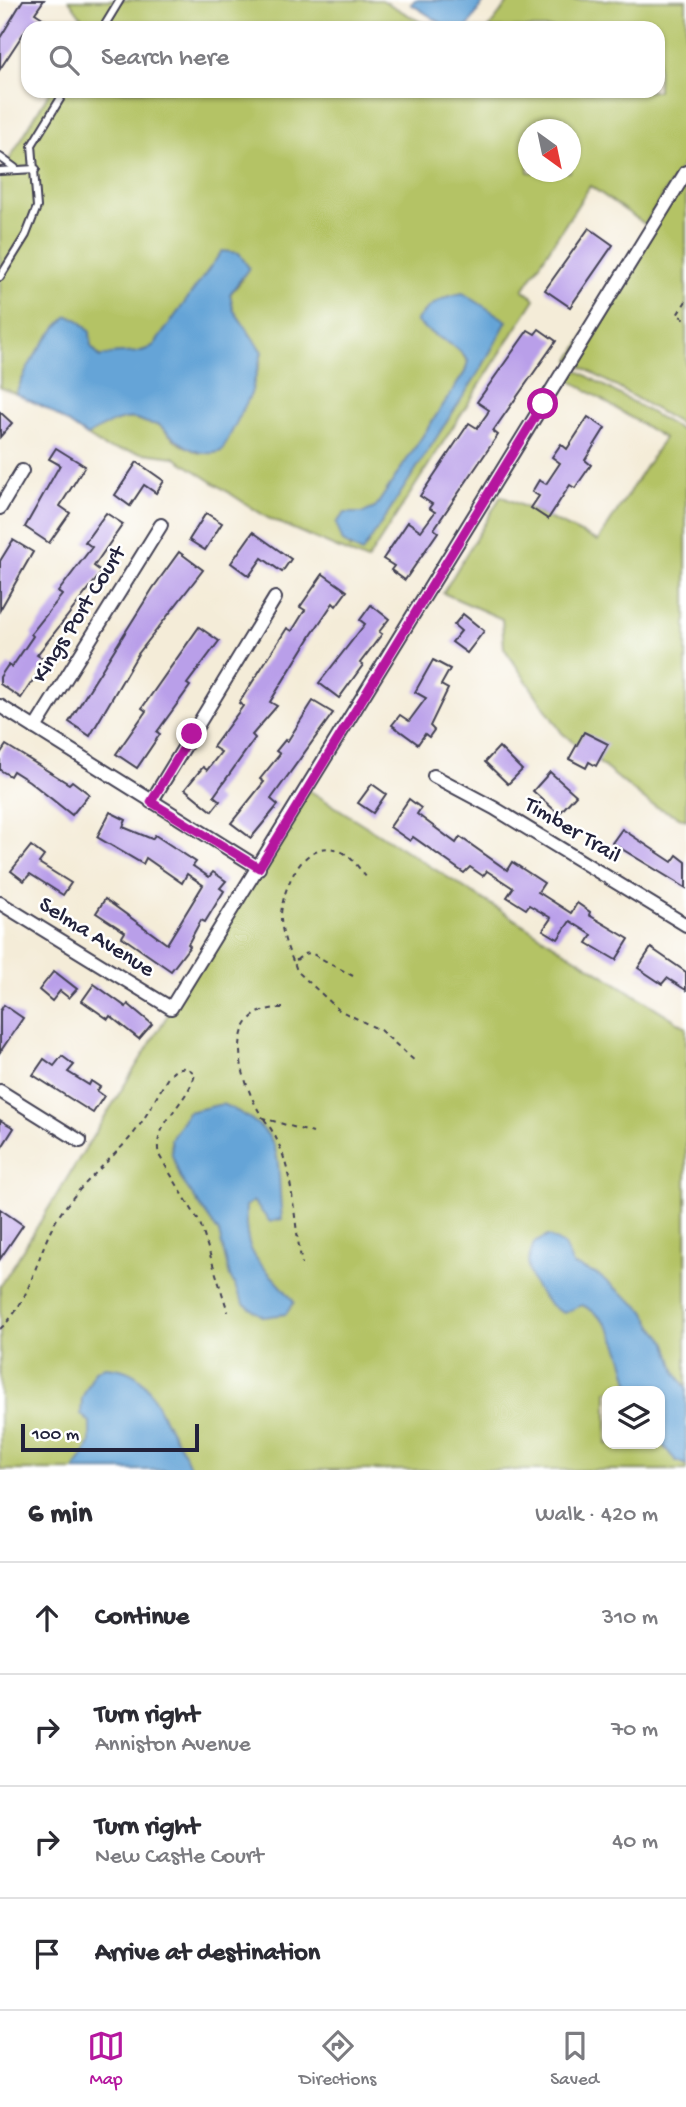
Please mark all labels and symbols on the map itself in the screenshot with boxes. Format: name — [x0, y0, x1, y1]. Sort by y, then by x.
north arrow — [518, 119, 581, 182]
route start — [527, 388, 558, 419]
street label: Kings Port Court — [27, 540, 134, 688]
route end — [176, 718, 207, 749]
street label: Timber Trail — [517, 791, 625, 870]
street label: Selma Avenue — [33, 892, 160, 985]
scale bar — [21, 1421, 200, 1453]

